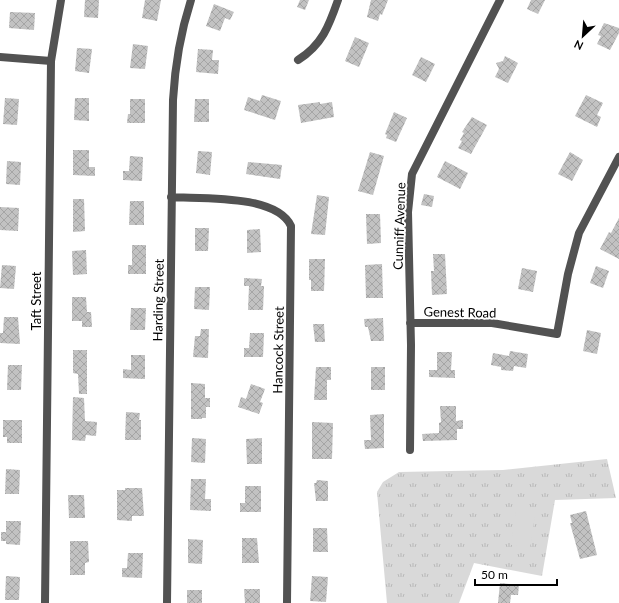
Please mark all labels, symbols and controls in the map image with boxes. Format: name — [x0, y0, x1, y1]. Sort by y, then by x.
north arrow — [563, 16, 603, 56]
text: N — [572, 38, 585, 53]
street label: Cunniff Avenue — [389, 182, 409, 270]
street label: Harding Street — [149, 258, 167, 341]
street label: Taft Street — [28, 271, 44, 331]
street label: Genest Road — [423, 303, 497, 321]
street label: Hancock Street — [269, 306, 287, 394]
scale bar — [475, 561, 557, 587]
text: 50 m — [481, 567, 508, 582]

